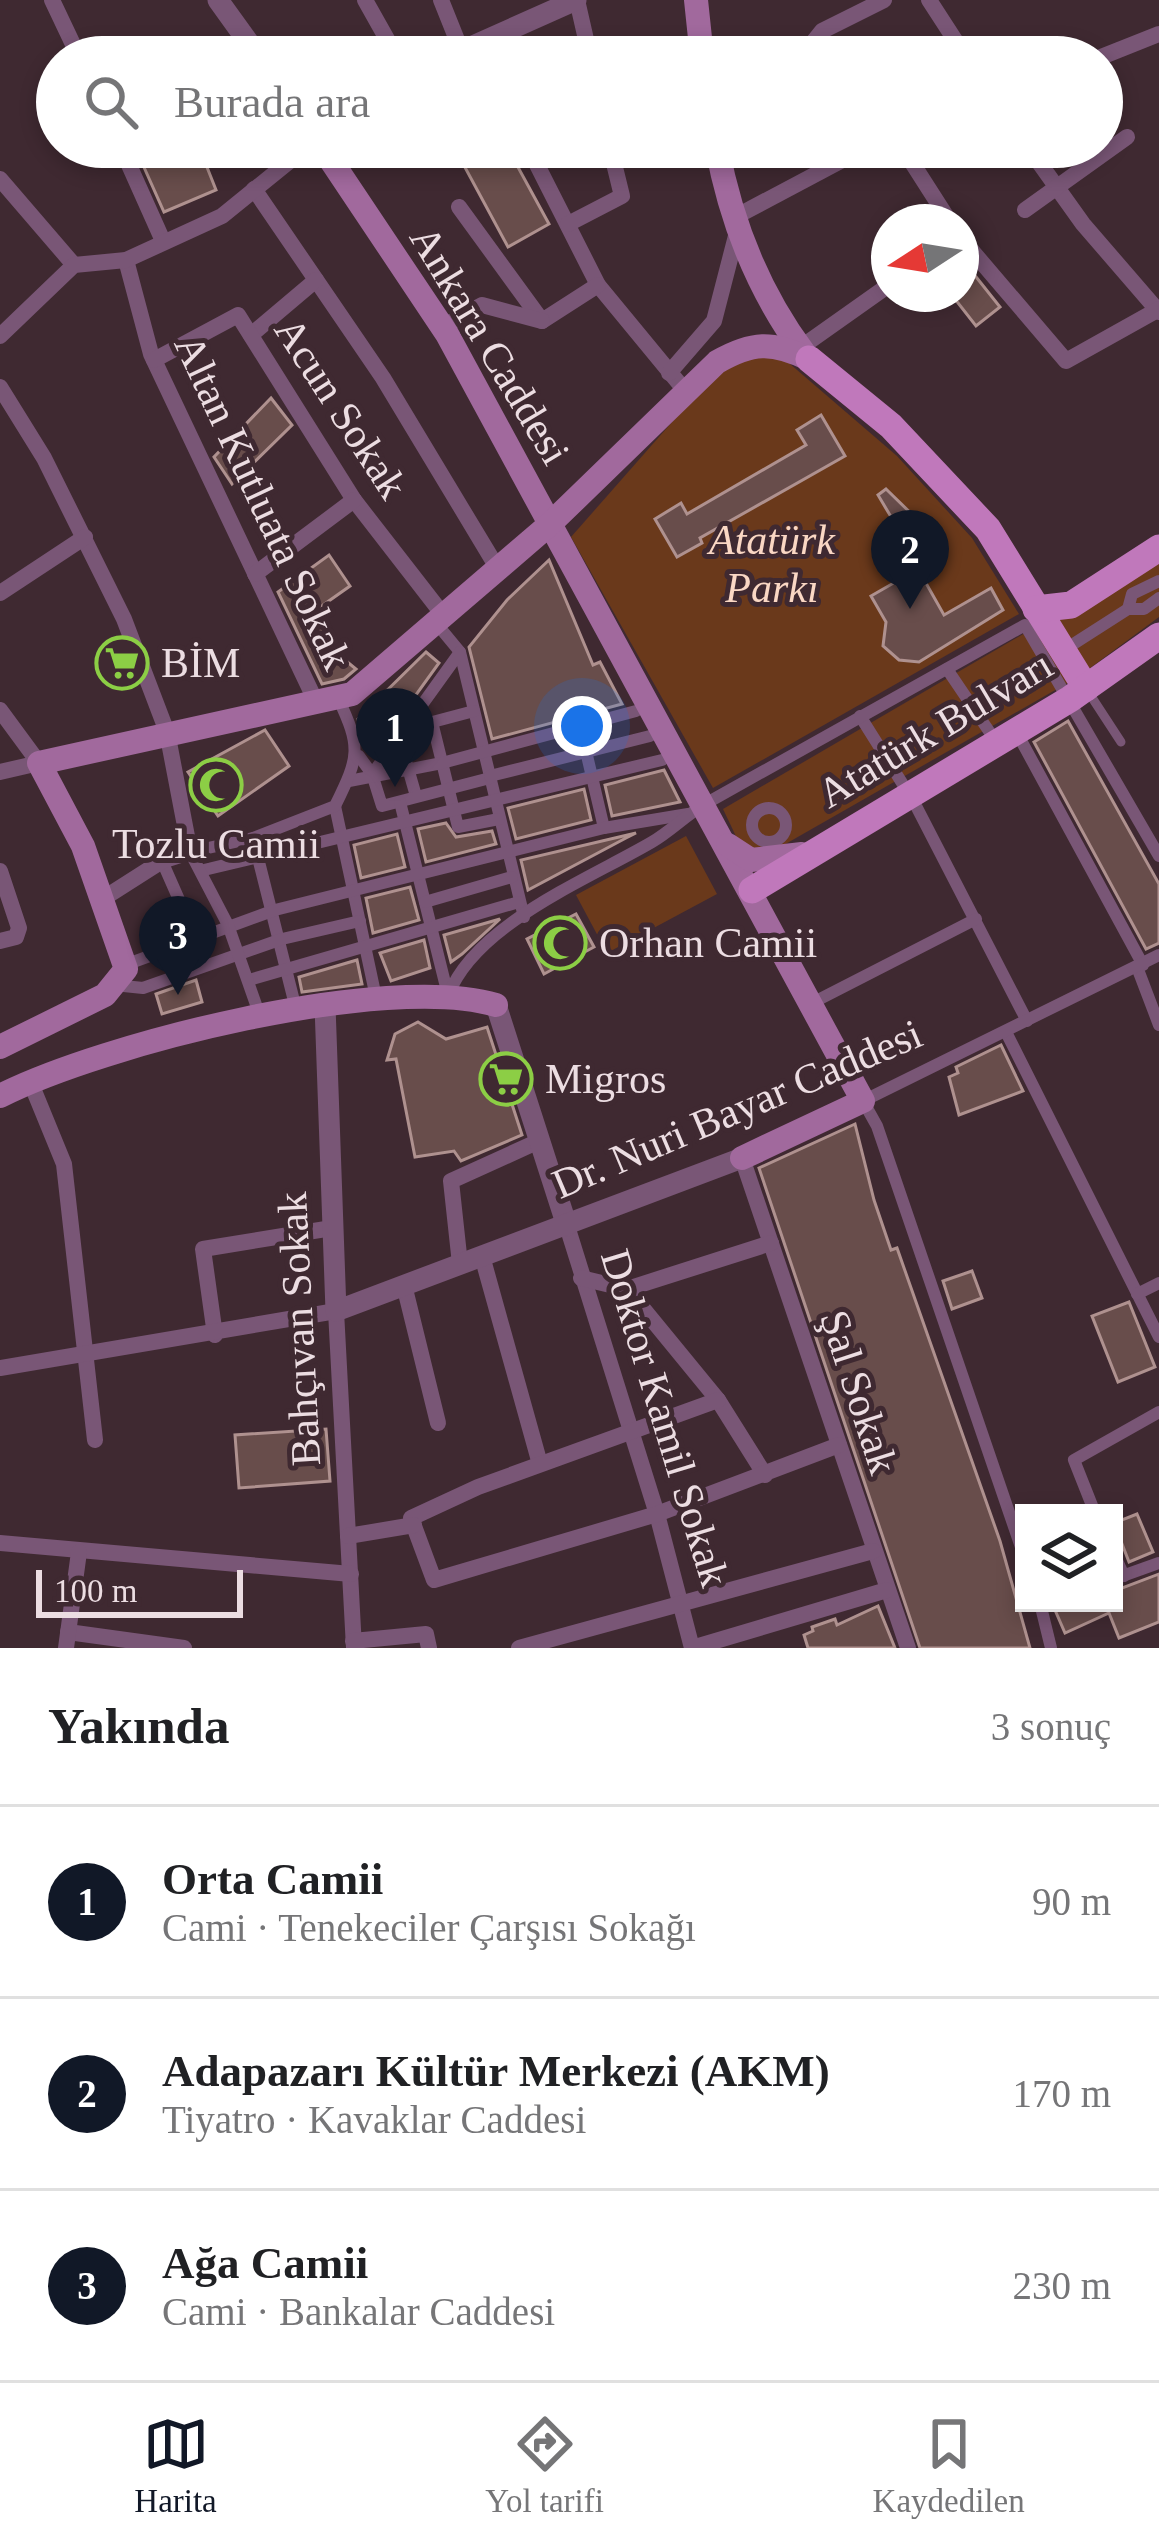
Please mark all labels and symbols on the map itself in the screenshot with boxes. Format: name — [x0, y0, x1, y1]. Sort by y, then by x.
north arrow — [871, 204, 979, 312]
street label: Ankara Caddesi — [401, 218, 579, 472]
street label: Acun Sokak — [265, 309, 417, 507]
street label: Altan Kutluata Sokak — [165, 327, 361, 677]
pin: 2 — [871, 510, 949, 609]
park label: Atatürk Parkı — [706, 517, 836, 611]
supermarket icon: BİM — [94, 635, 150, 691]
place label: BİM — [161, 640, 240, 686]
street label: Atatürk Bulvarı — [810, 641, 1060, 817]
pin: 1 — [356, 688, 434, 787]
your location — [552, 696, 612, 756]
mosque icon: Tozlu Camii — [188, 757, 244, 813]
place label: Tozlu Camii — [112, 821, 320, 867]
pin: 3 — [139, 896, 217, 995]
mosque icon: Orhan Camii — [532, 915, 588, 971]
place label: Orhan Camii — [599, 920, 817, 966]
street label: Dr. Nuri Bayar Caddesi — [545, 1010, 929, 1208]
supermarket icon: Migros — [478, 1051, 534, 1107]
place label: Migros — [545, 1056, 666, 1102]
street label: Bahçıvan Sokak — [269, 1191, 329, 1467]
street label: Doktor Kamil Sokak — [592, 1244, 738, 1592]
street label: Şal Sokak — [811, 1304, 907, 1480]
scale bar — [36, 1564, 243, 1617]

